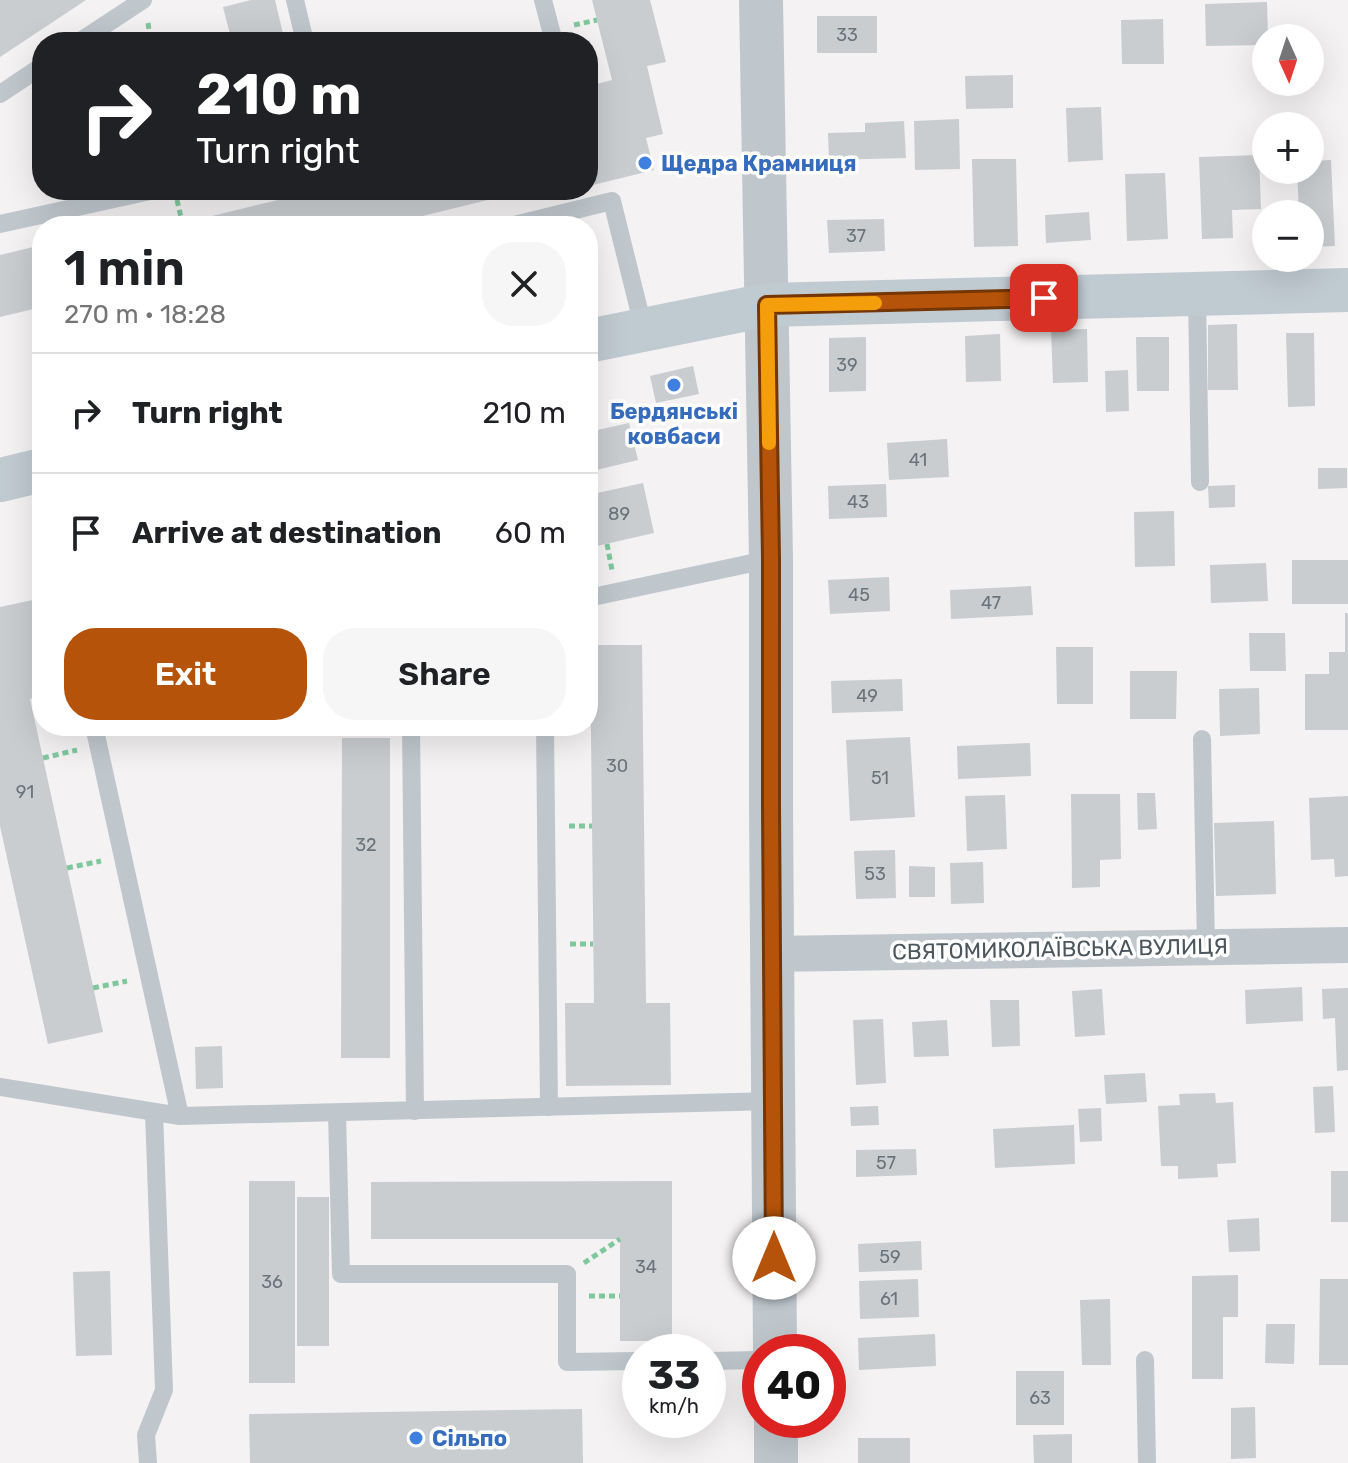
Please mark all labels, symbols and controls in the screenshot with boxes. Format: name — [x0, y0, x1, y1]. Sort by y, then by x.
house number: 33 — [836, 24, 858, 46]
north arrow — [1252, 24, 1324, 96]
map controls — [1252, 24, 1324, 272]
text: 210 m — [196, 62, 362, 128]
icon: right — [64, 64, 168, 168]
button: + — [1252, 112, 1324, 184]
text: Turn right — [196, 129, 360, 172]
place label: Щедра Крамниця — [661, 150, 857, 177]
marker: Щедра Крамниця — [636, 154, 654, 172]
button: − — [1252, 200, 1324, 272]
house number: 37 — [846, 225, 866, 247]
text: 1 min — [64, 240, 185, 297]
button: close — [482, 242, 566, 326]
pin — [1010, 264, 1078, 332]
icon: arrive — [1022, 276, 1066, 320]
text: 270 m · 18:28 — [64, 299, 226, 330]
house number: 39 — [836, 354, 858, 376]
marker: Бердянські ковбаси — [665, 376, 683, 394]
icon: right — [64, 391, 108, 435]
text: Turn right — [132, 395, 283, 431]
text: 210 m — [482, 395, 566, 431]
place label: Бердянські ковбаси — [610, 398, 738, 450]
house number: 41 — [909, 449, 927, 471]
house number: 43 — [847, 491, 869, 513]
house number: 89 — [608, 503, 630, 525]
icon: arrive — [64, 511, 108, 555]
text: Arrive at destination — [132, 515, 442, 551]
text: 60 m — [495, 515, 566, 551]
house number: 45 — [848, 584, 870, 606]
house number: 47 — [981, 592, 1001, 614]
button: Exit — [64, 628, 307, 720]
button: Share — [323, 628, 566, 720]
house number: 49 — [856, 685, 878, 707]
house number: 30 — [606, 755, 628, 777]
house number: 51 — [871, 767, 889, 789]
house number: 91 — [16, 781, 34, 803]
house number: 32 — [355, 834, 377, 856]
house number: 53 — [864, 863, 886, 885]
street label: СВЯТОМИКОЛАЇВСЬКА ВУЛИЦЯ — [892, 933, 1228, 965]
house number: 57 — [876, 1152, 896, 1174]
position arrow — [732, 1216, 816, 1300]
house number: 59 — [879, 1246, 901, 1268]
house number: 34 — [635, 1256, 657, 1278]
house number: 36 — [261, 1271, 283, 1293]
house number: 61 — [880, 1288, 898, 1310]
speed limit sign: 40 — [742, 1334, 846, 1438]
text: 33 — [648, 1352, 700, 1399]
house number: 63 — [1029, 1387, 1051, 1409]
text: km/h — [649, 1394, 699, 1418]
place label: Сільпо — [432, 1425, 507, 1452]
marker: Сільпо — [407, 1429, 425, 1447]

